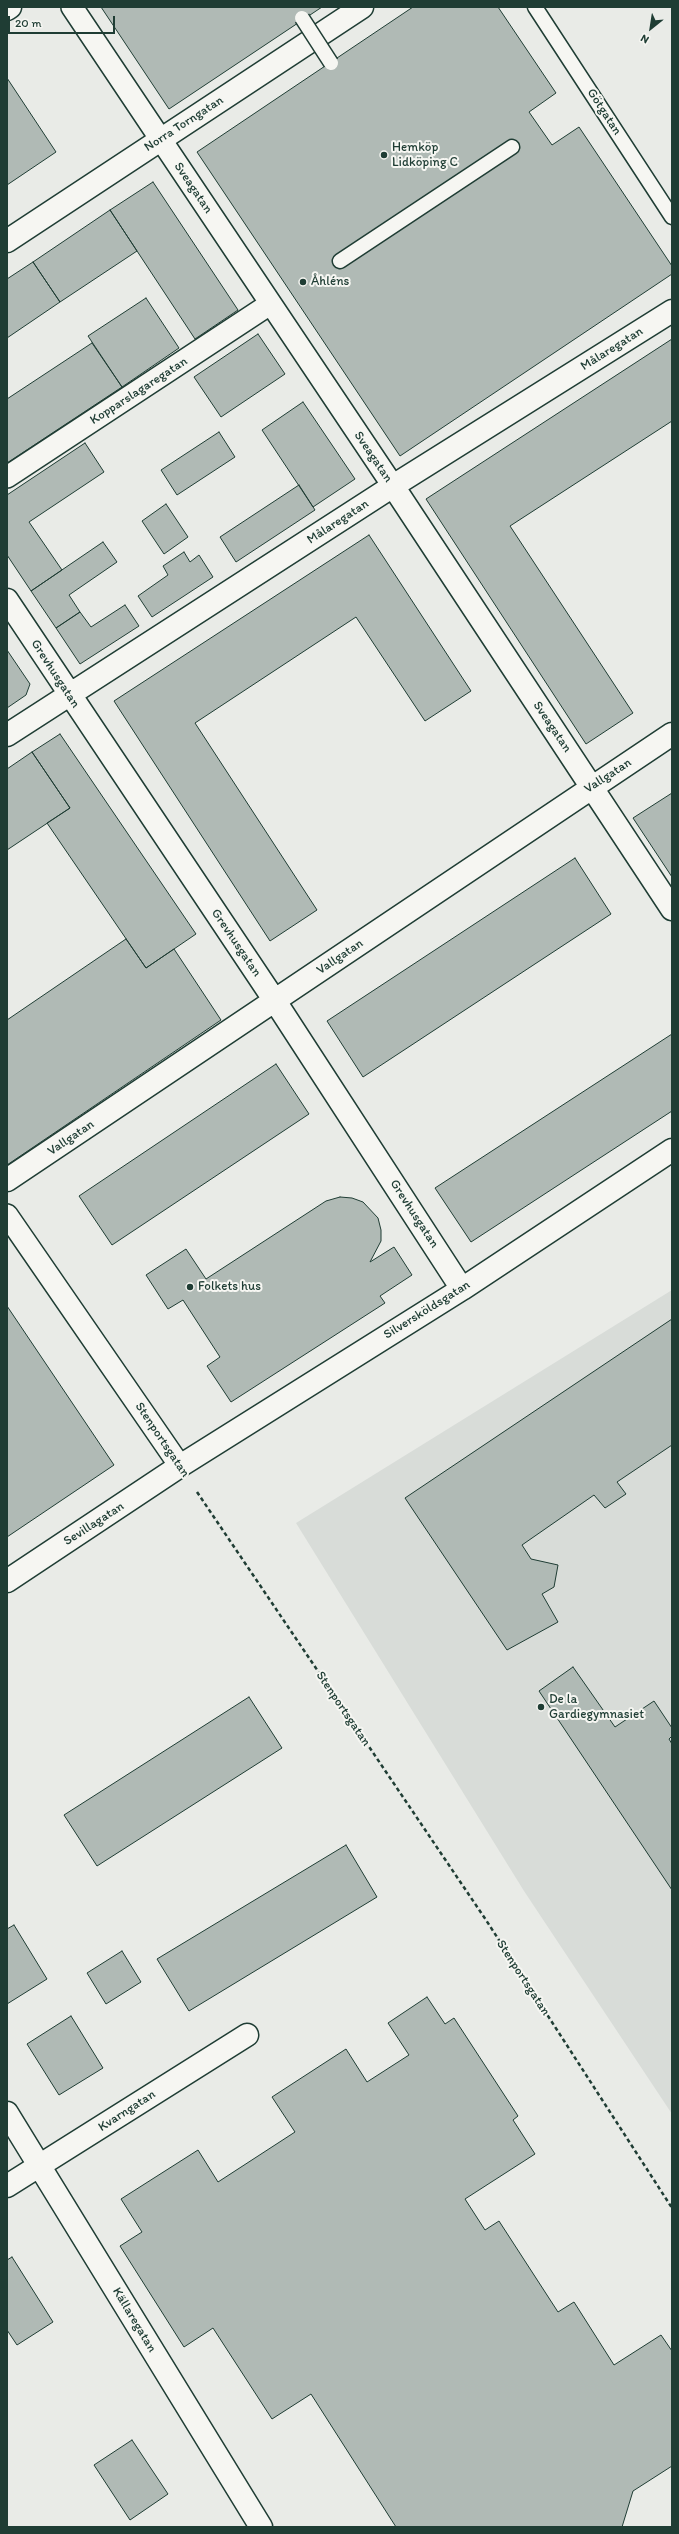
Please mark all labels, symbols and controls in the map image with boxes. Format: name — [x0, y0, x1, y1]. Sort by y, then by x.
scale bar — [10, 8, 117, 34]
north arrow — [631, 8, 671, 48]
text: 20 m — [15, 16, 42, 30]
text: N — [638, 31, 651, 46]
street label: Götgatan — [583, 86, 625, 138]
street label: Norra Torngatan — [142, 93, 226, 155]
place label: Hemköp Lidköping C — [392, 140, 458, 171]
marker: Hemköp Lidköping C — [379, 150, 389, 160]
street label: Sveagatan — [170, 159, 216, 217]
place label: Åhléns — [311, 274, 349, 290]
marker: Åhléns — [298, 277, 308, 287]
street label: Målaregatan — [578, 324, 646, 374]
street label: Kopparslagaregatan — [87, 354, 191, 428]
street label: Sveagatan — [350, 428, 396, 486]
street label: Målaregatan — [304, 496, 372, 548]
street label: Grevhusgatan — [27, 637, 83, 711]
street label: Sveagatan — [529, 698, 575, 756]
street label: Vallgatan — [582, 755, 634, 797]
street label: Grevhusgatan — [208, 906, 264, 980]
street label: Vallgatan — [314, 936, 366, 978]
street label: Vallgatan — [45, 1117, 97, 1159]
street label: Grevhusgatan — [386, 1177, 442, 1251]
street label: Silversköldsgatan — [381, 1277, 473, 1343]
place label: Folkets hus — [198, 1279, 261, 1295]
marker: Folkets hus — [185, 1282, 195, 1292]
street label: Stenportsgatan — [131, 1400, 193, 1480]
street label: Sevillagatan — [61, 1499, 127, 1549]
street label: Stenportsgatan — [312, 1669, 374, 1749]
place label: De la Gardiegymnasiet — [549, 1692, 644, 1723]
marker: De la Gardiegymnasiet — [536, 1702, 546, 1712]
street label: Stenportsgatan — [493, 1937, 553, 2019]
street label: Kvarngatan — [95, 2087, 159, 2135]
street label: Källaregatan — [109, 2285, 159, 2355]

